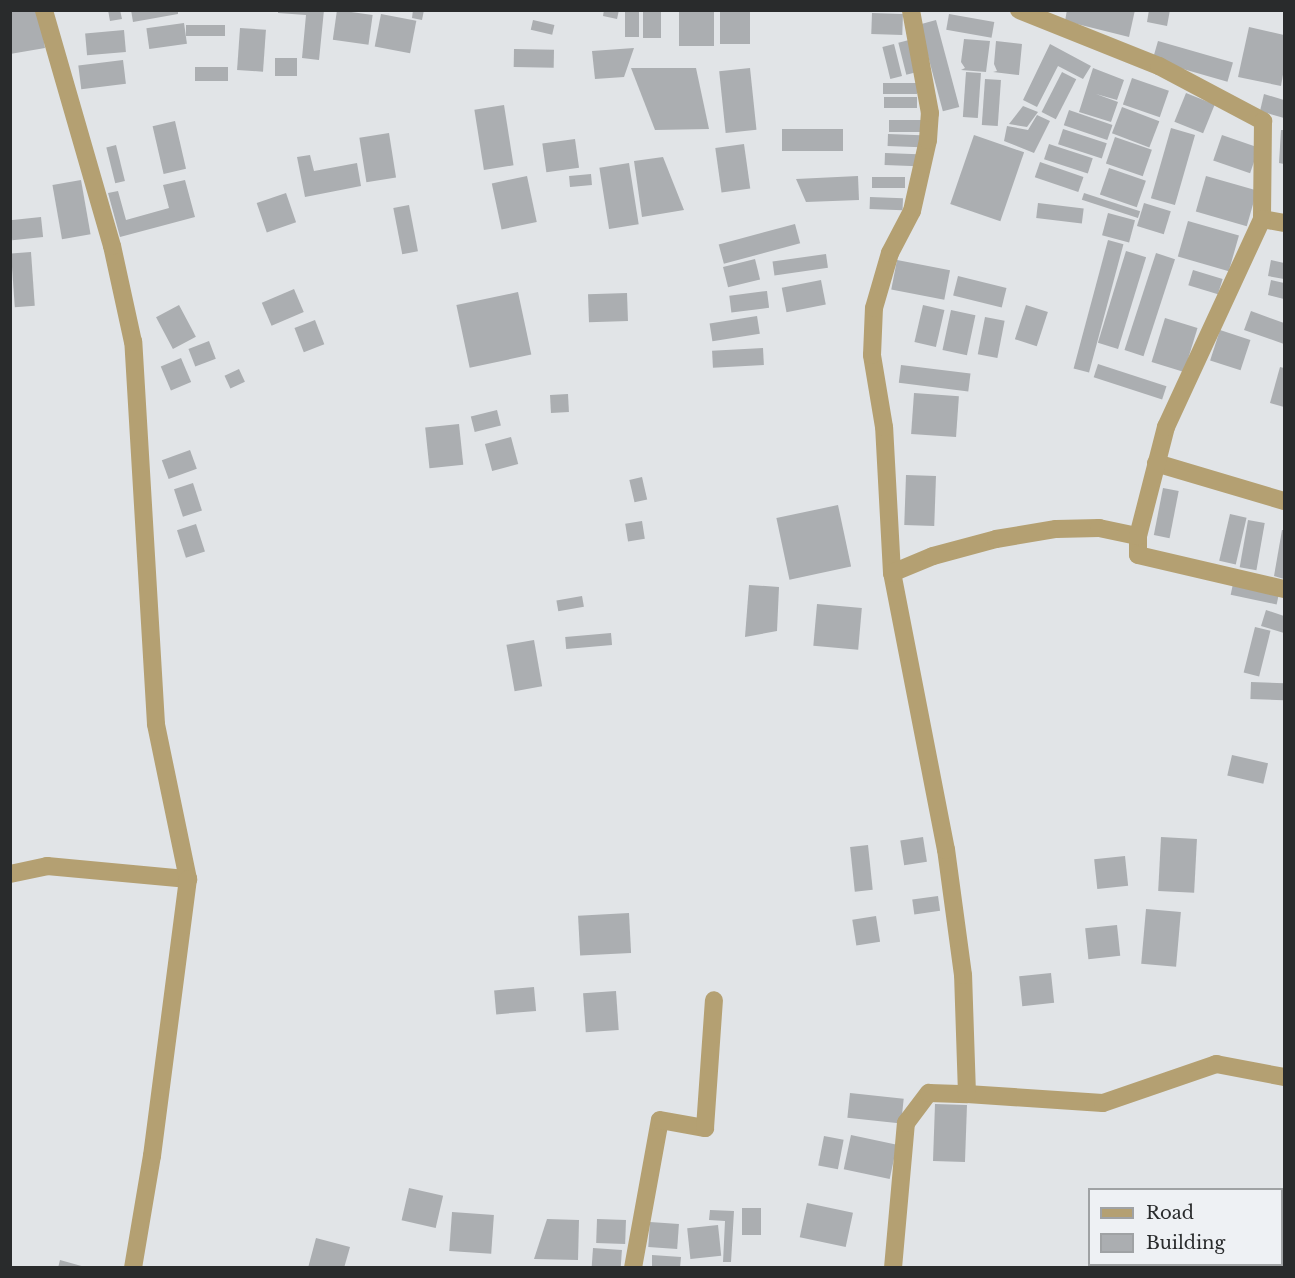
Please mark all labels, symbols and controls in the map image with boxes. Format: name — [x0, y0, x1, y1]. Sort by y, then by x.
legend — [1088, 1188, 1283, 1266]
text: Road — [1146, 1202, 1194, 1224]
text: Building — [1146, 1232, 1225, 1254]

